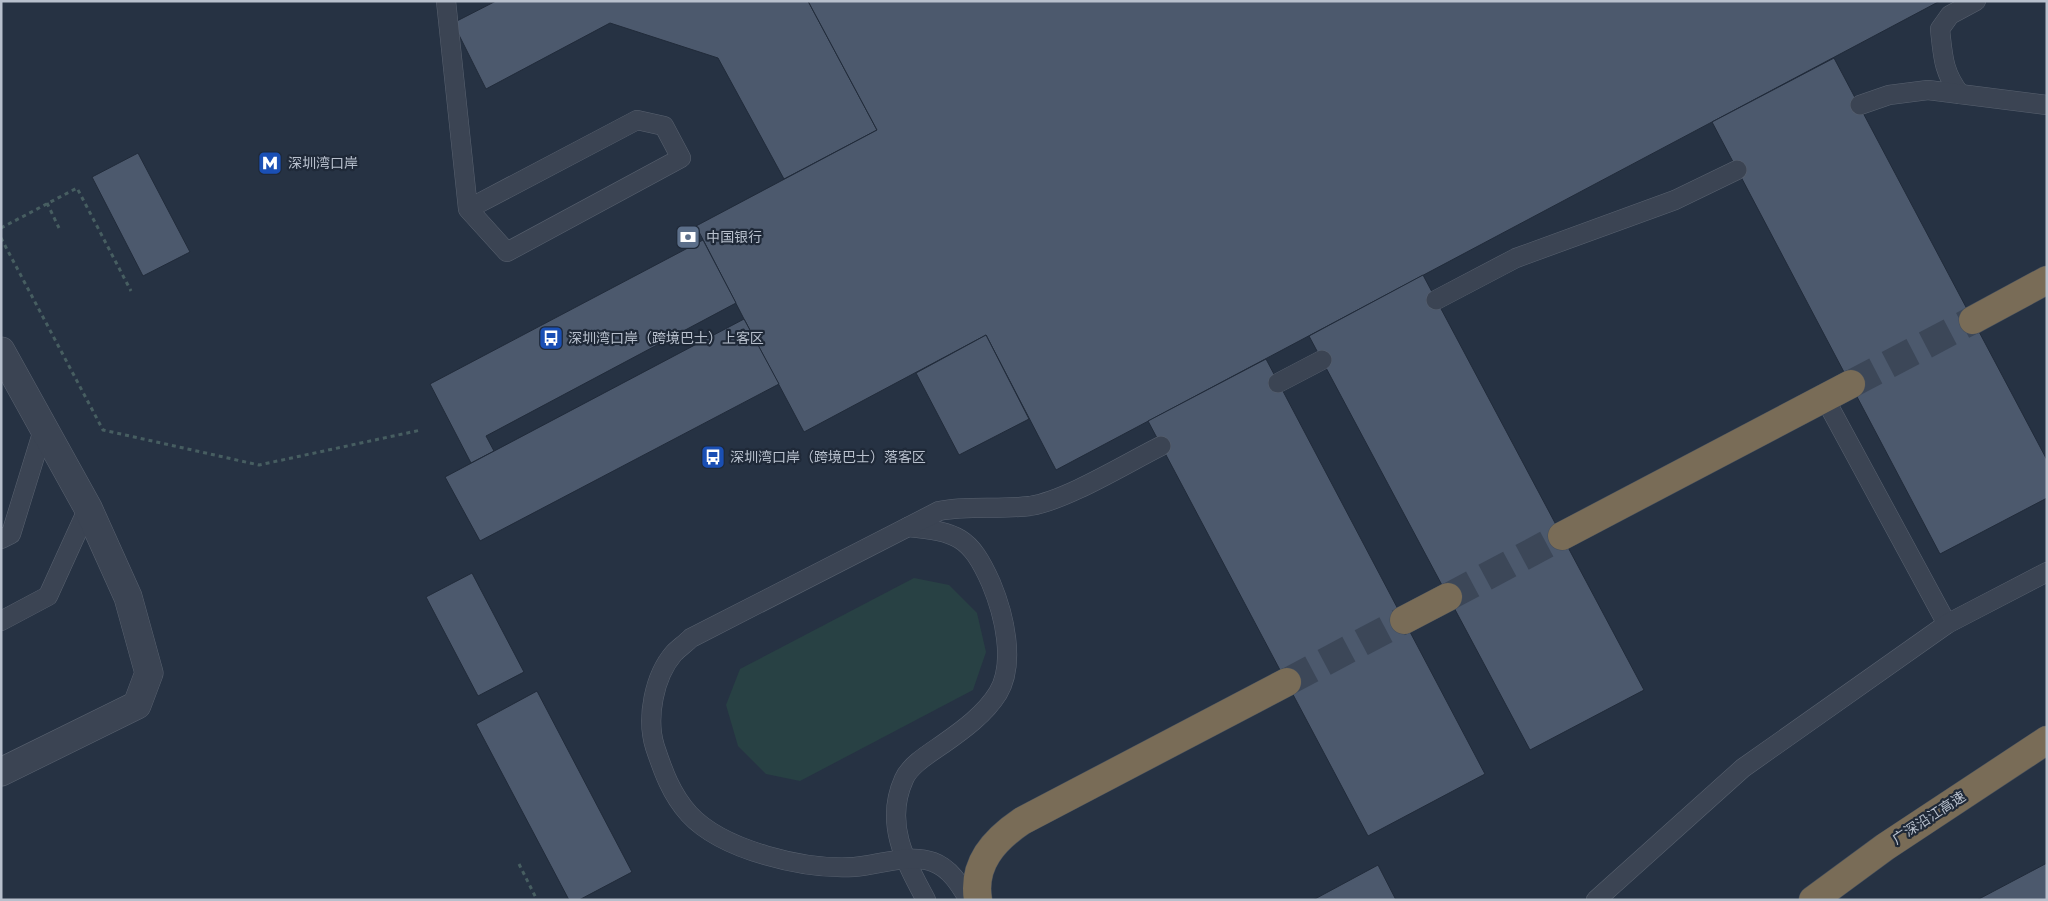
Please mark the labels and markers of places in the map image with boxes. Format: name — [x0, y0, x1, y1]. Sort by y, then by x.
metro station icon: 深圳湾口岸 — [257, 150, 283, 176]
place label: 深圳湾口岸 — [288, 155, 358, 172]
bank icon: 中国银行 — [675, 224, 701, 250]
place label: 中国银行 — [706, 229, 762, 246]
bus stop icon: 深圳湾口岸（跨境巴士）上客区 — [538, 325, 564, 351]
place label: 深圳湾口岸（跨境巴士）上客区 — [568, 330, 764, 347]
bus stop icon: 深圳湾口岸（跨境巴士）落客区 — [700, 444, 726, 470]
place label: 深圳湾口岸（跨境巴士）落客区 — [730, 449, 926, 466]

